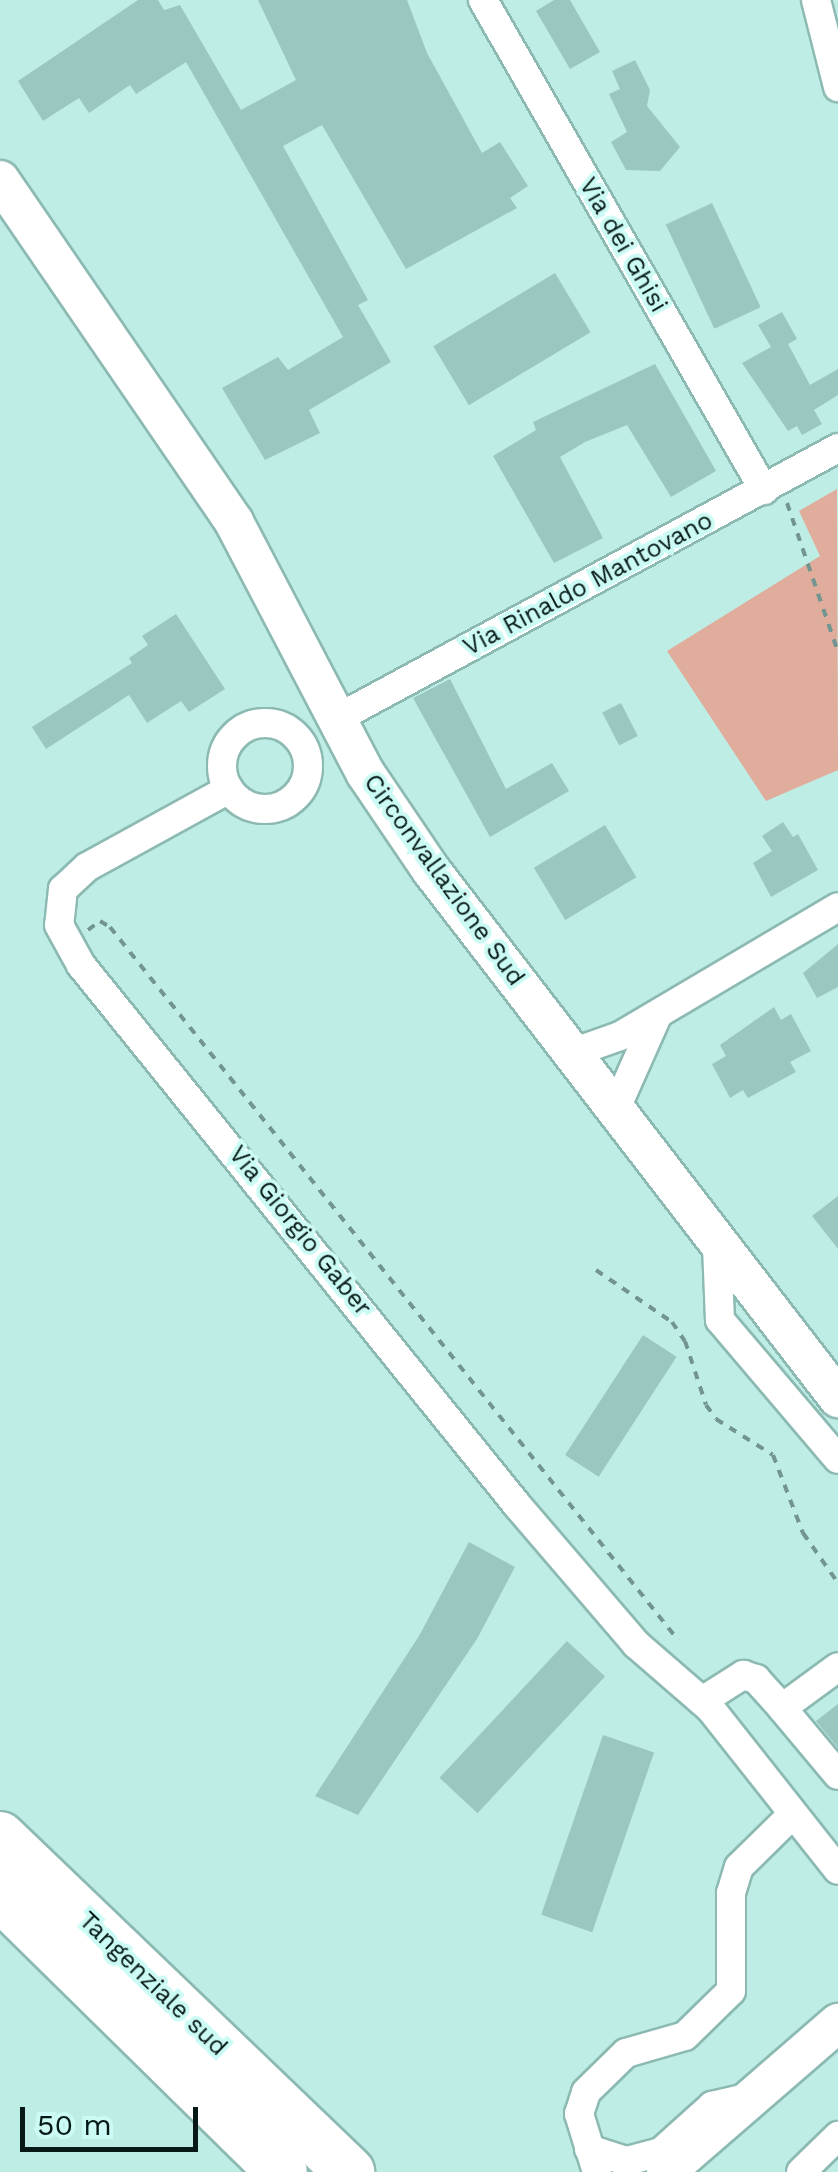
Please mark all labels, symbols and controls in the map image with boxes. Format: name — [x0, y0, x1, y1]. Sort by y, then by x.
street label: Via dei Ghisi — [572, 172, 674, 318]
street label: Via Rinaldo Mantovano — [458, 505, 718, 663]
street label: Circonvallazione Sud — [357, 768, 531, 992]
street label: Via Giorgio Gaber — [222, 1140, 378, 1322]
street label: Tangenziale sud — [73, 1906, 233, 2062]
scale bar — [25, 2087, 202, 2149]
text: 50 m — [37, 2107, 112, 2142]

